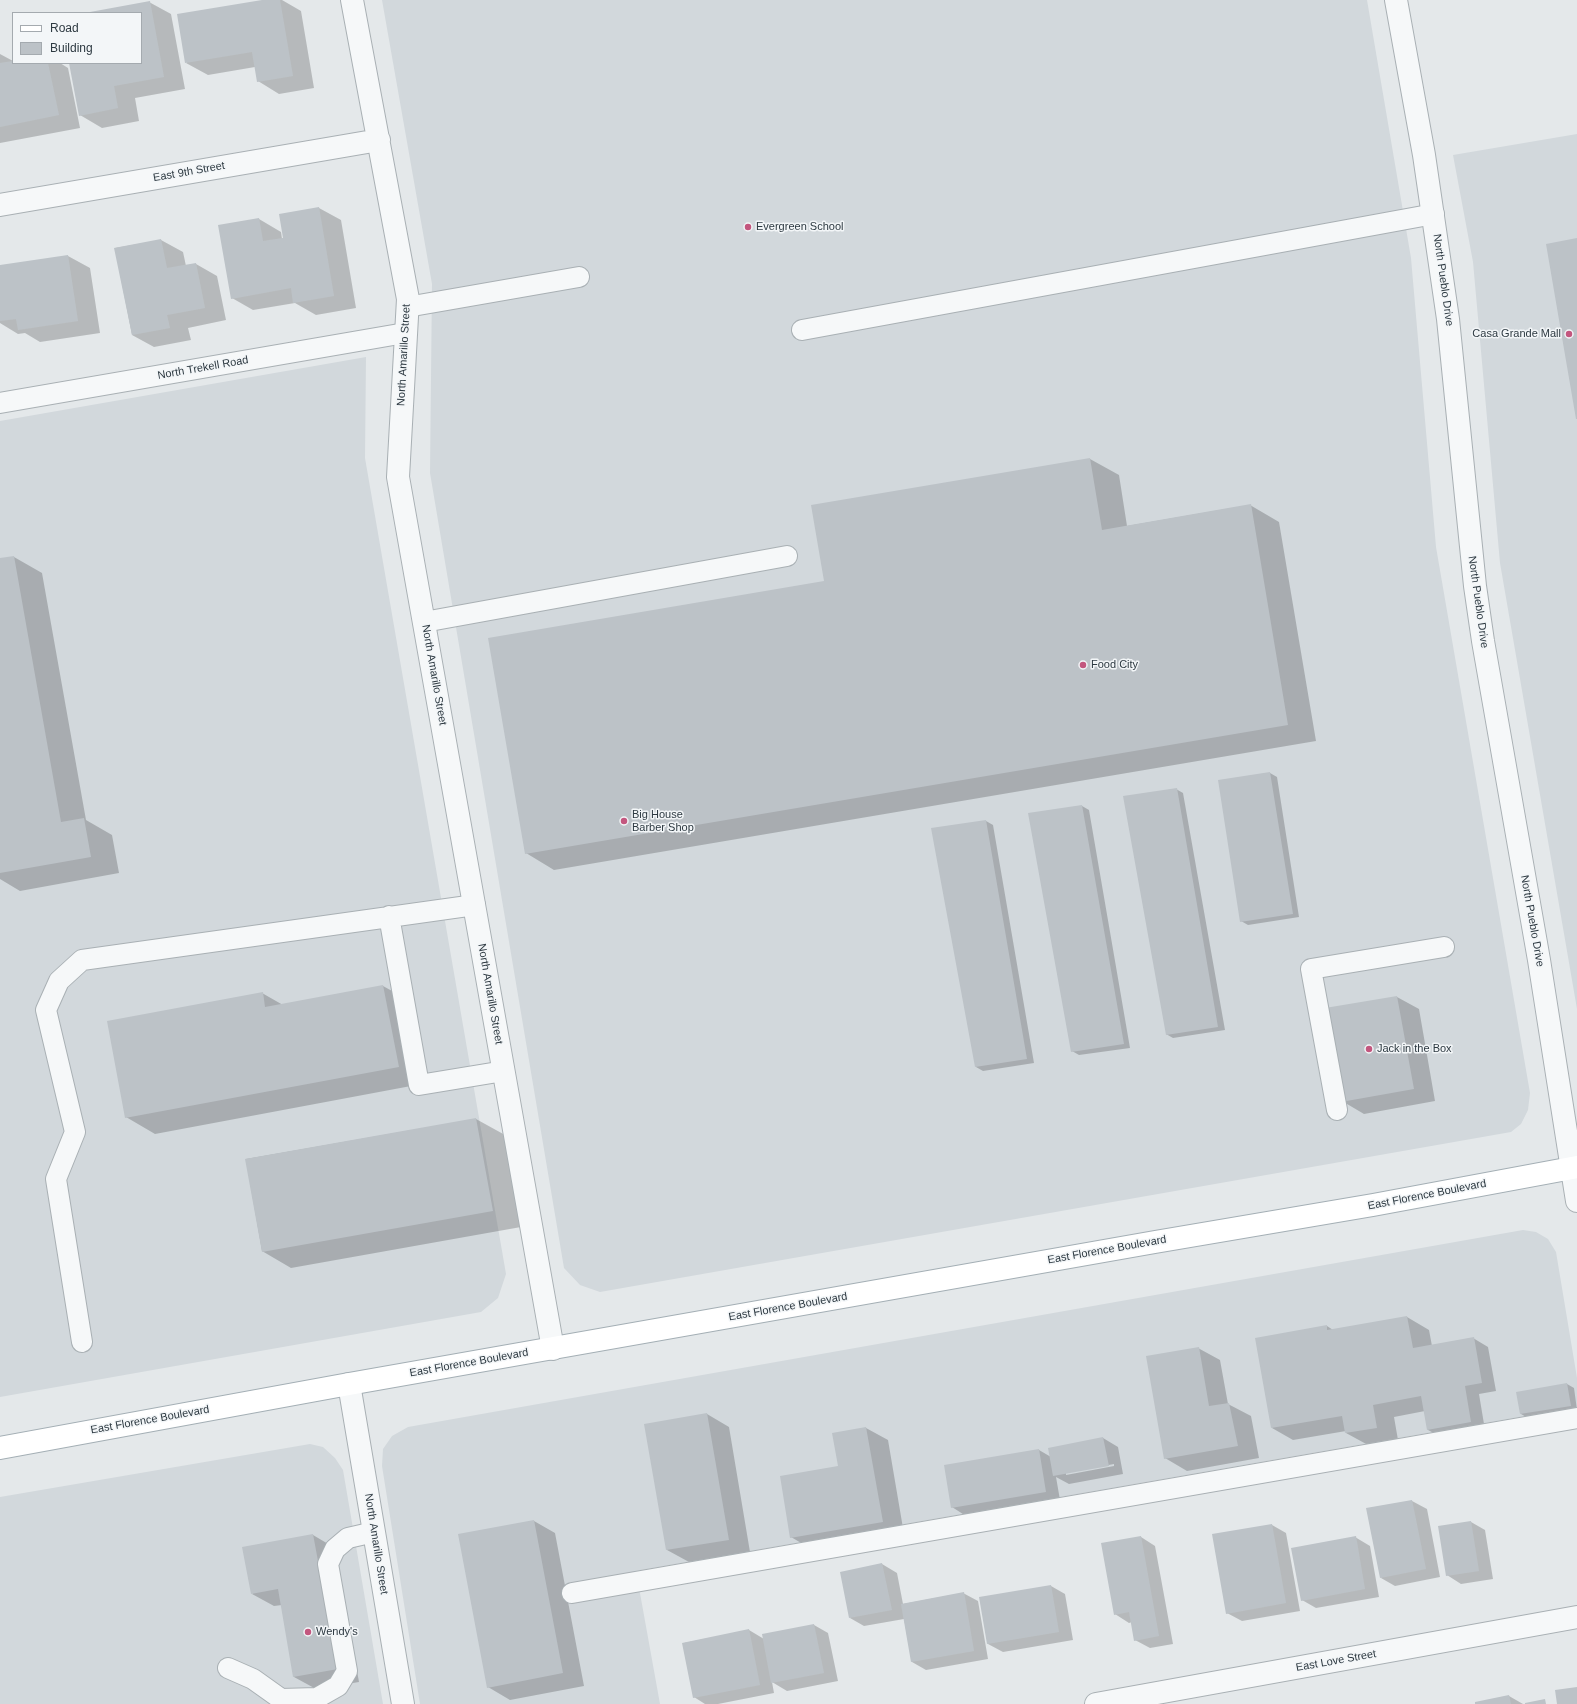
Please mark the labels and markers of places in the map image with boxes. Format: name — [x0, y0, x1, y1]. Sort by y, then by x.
place label: Evergreen School — [756, 220, 843, 234]
marker: Evergreen School — [743, 222, 753, 232]
place label: Casa Grande Mall — [1472, 327, 1561, 341]
marker: Casa Grande Mall — [1564, 329, 1574, 339]
place label: Food City — [1091, 658, 1138, 672]
marker: Food City — [1078, 660, 1088, 670]
place label: Big House Barber Shop — [632, 808, 694, 834]
marker: Big House Barber Shop — [619, 816, 629, 826]
place label: Jack in the Box — [1377, 1042, 1452, 1056]
marker: Jack in the Box — [1364, 1044, 1374, 1054]
place label: Wendy's — [316, 1625, 358, 1639]
marker: Wendy's — [303, 1627, 313, 1637]

